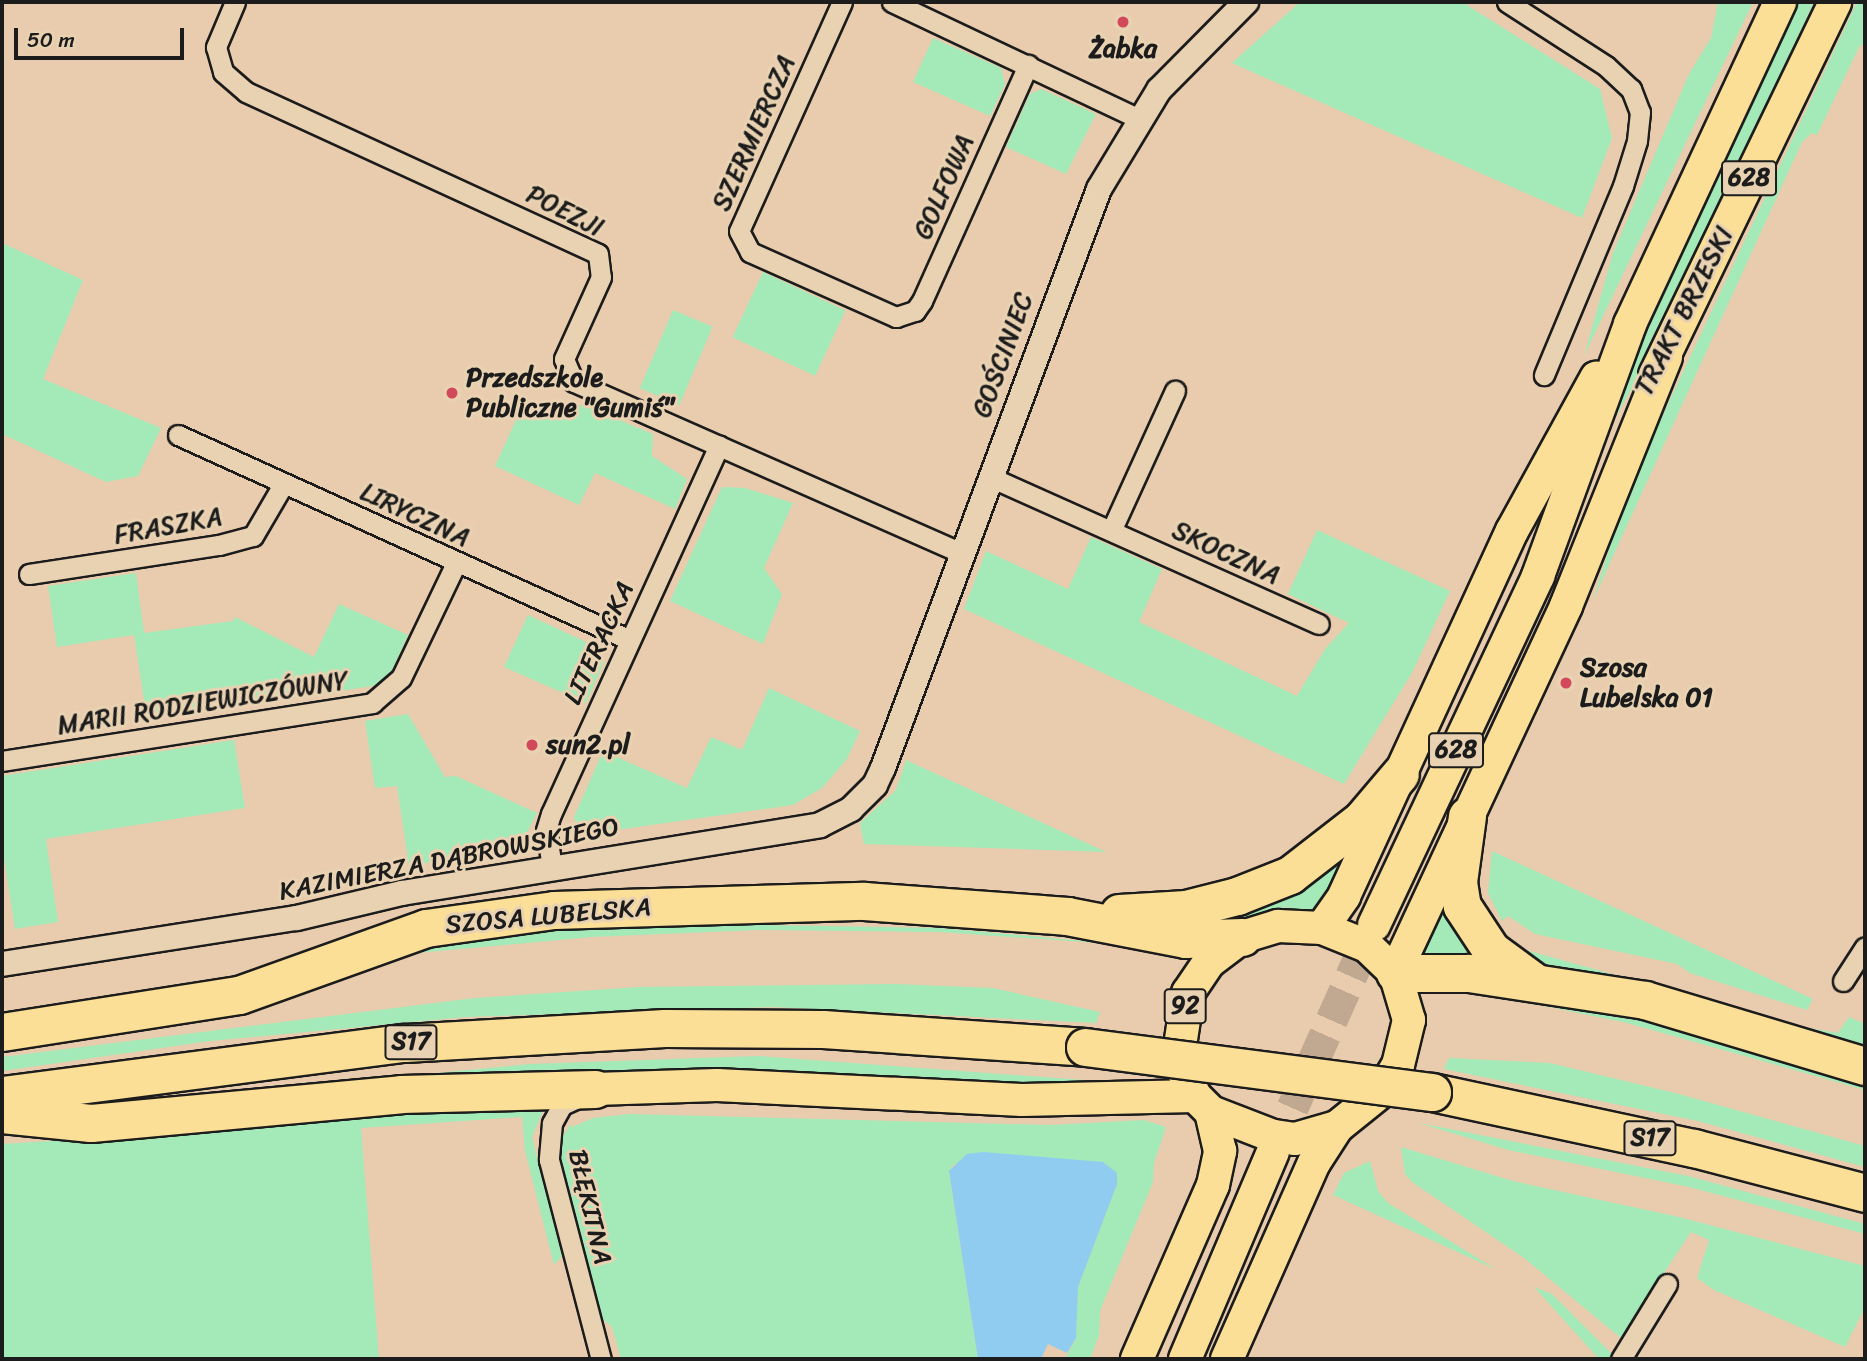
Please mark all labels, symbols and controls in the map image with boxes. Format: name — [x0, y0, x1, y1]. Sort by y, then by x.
scale bar — [18, 14, 187, 58]
marker: Żabka — [1115, 14, 1131, 30]
text: 50 m — [27, 21, 75, 59]
place label: Żabka — [1089, 33, 1157, 65]
street label: SZERMIERCZA — [706, 50, 802, 216]
street label: GOLFOWA — [907, 130, 981, 244]
road number: 628 — [1721, 158, 1777, 198]
street label: POEZJI — [521, 178, 609, 244]
street label: TRAKT BRZESKI — [1628, 221, 1740, 401]
street label: GOŚCINIEC — [966, 288, 1040, 422]
place label: Przedszkole Publiczne "Gumiś" — [466, 362, 674, 424]
marker: Przedszkole Publiczne "Gumiś" — [444, 385, 460, 401]
street label: LIRYCZNA — [355, 476, 475, 554]
street label: FRASZKA — [112, 501, 224, 551]
street label: SKOCZNA — [1167, 515, 1285, 591]
street label: LITERACKA — [557, 577, 641, 709]
place label: Szosa Lubelska 01 — [1580, 652, 1713, 714]
street label: MARII RODZIEWICZÓWNY — [56, 665, 350, 741]
marker: Szosa Lubelska 01 — [1558, 675, 1574, 691]
place label: sun2.pl — [546, 729, 630, 761]
road number: 628 — [1428, 730, 1484, 770]
marker: sun2.pl — [524, 737, 540, 753]
street label: KAZIMIERZA DĄBROWSKIEGO — [278, 811, 620, 907]
street label: SZOSA LUBELSKA — [443, 891, 653, 941]
road number: 92 — [1162, 986, 1208, 1026]
road number: S17 — [383, 1022, 439, 1062]
road number: S17 — [1622, 1118, 1678, 1158]
street label: BŁĘKITNA — [562, 1147, 618, 1267]

